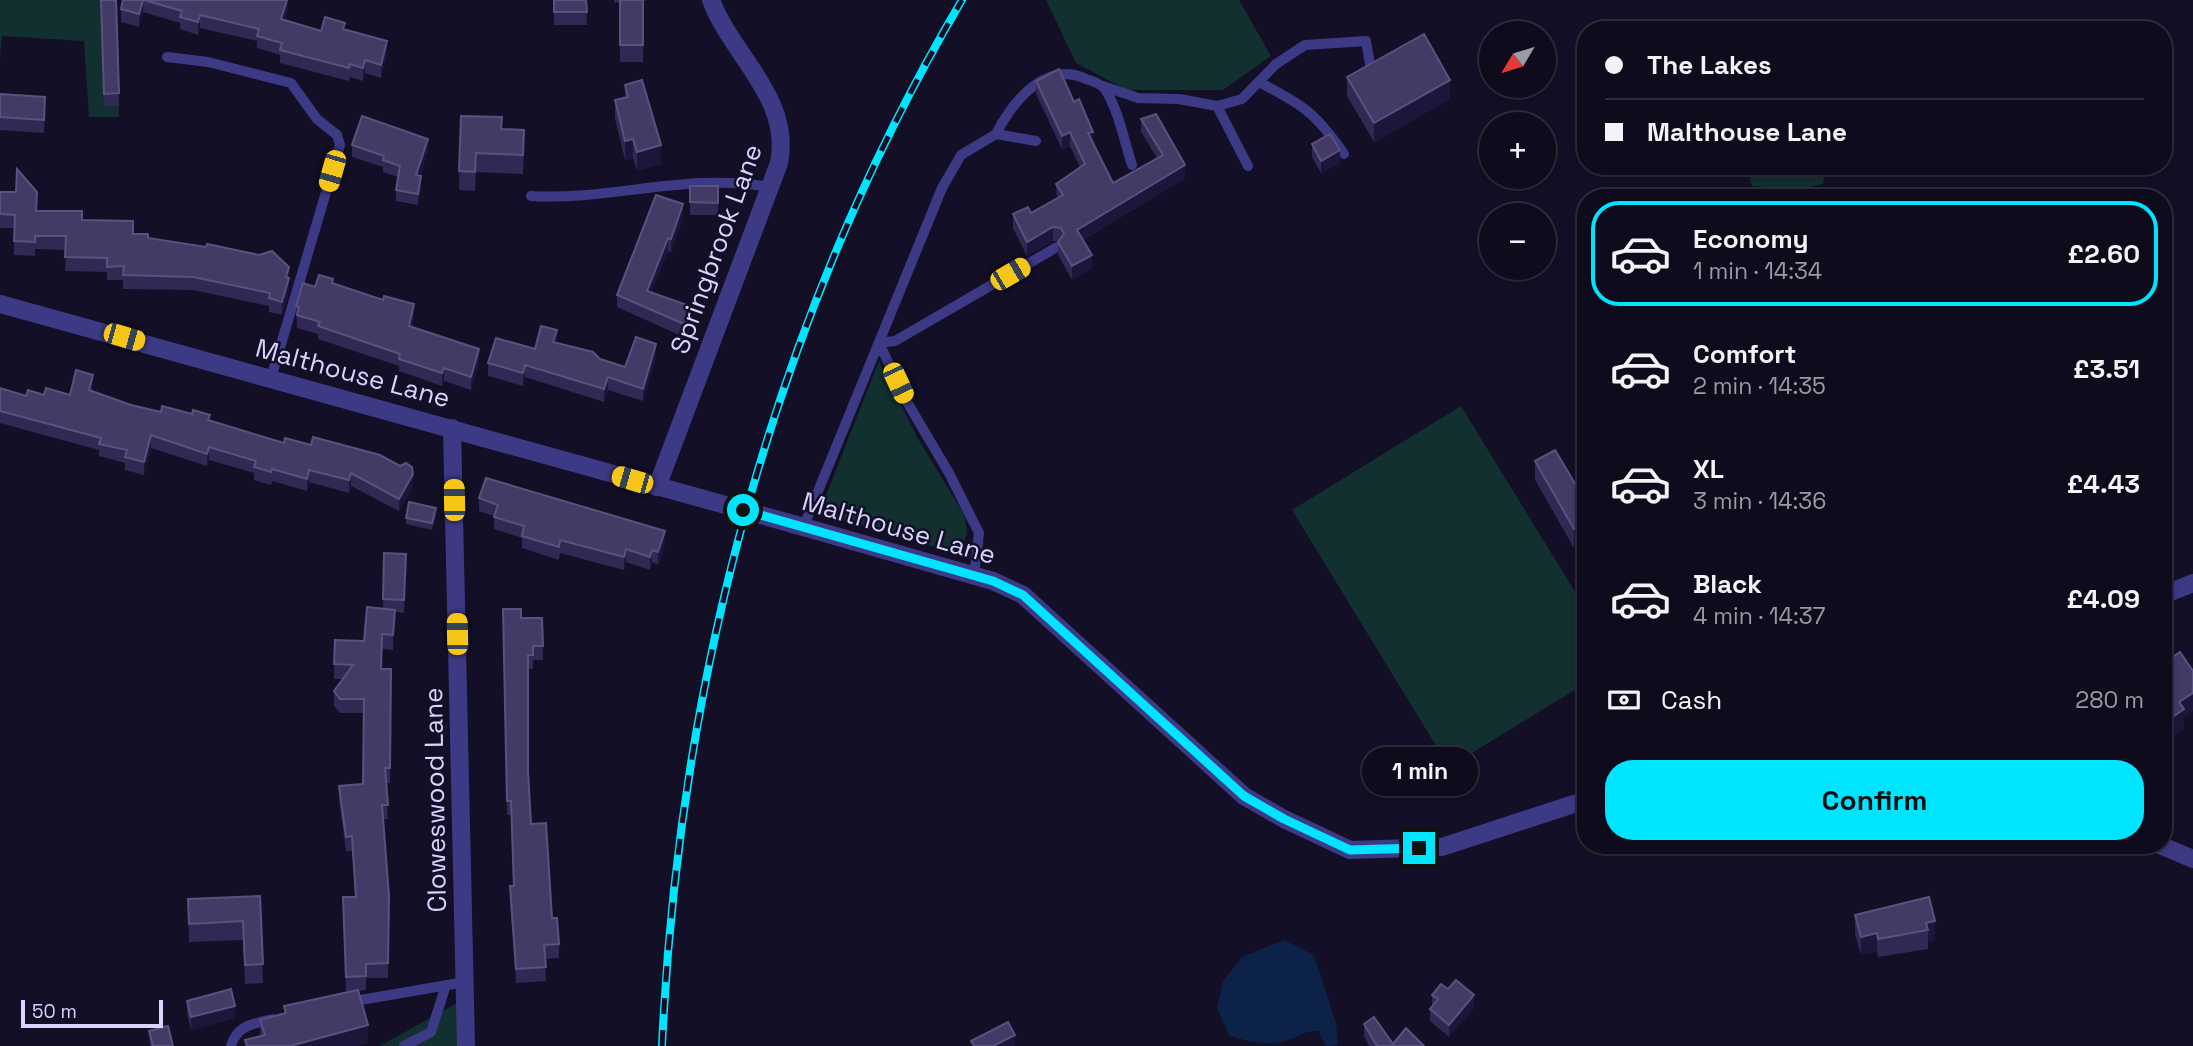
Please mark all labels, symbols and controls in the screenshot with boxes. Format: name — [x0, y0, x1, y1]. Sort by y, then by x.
north arrow — [1479, 21, 1556, 98]
map controls — [1479, 21, 1556, 280]
text: The Lakes — [1647, 48, 1772, 82]
button: + — [1479, 112, 1556, 189]
text: Malthouse Lane — [1647, 115, 1847, 149]
street label: Springbrook Lane — [662, 139, 770, 359]
car — [317, 148, 348, 194]
button: − — [1479, 203, 1556, 280]
icon: car — [1609, 222, 1672, 285]
text: Economy — [1693, 222, 1809, 256]
text: £2.60 — [2068, 237, 2140, 271]
car — [987, 254, 1034, 294]
text: 1 min · 14:34 — [1693, 256, 1822, 286]
car — [101, 321, 148, 353]
street label: Malthouse Lane — [252, 331, 454, 415]
icon: car — [1609, 337, 1672, 400]
text: Comfort — [1693, 337, 1796, 371]
text: £3.51 — [2073, 352, 2140, 386]
car — [880, 360, 917, 406]
text: 2 min · 14:35 — [1693, 371, 1826, 401]
icon: car — [1609, 452, 1672, 515]
text: XL — [1693, 452, 1724, 486]
car — [609, 464, 656, 496]
text: £4.43 — [2067, 467, 2140, 501]
car — [444, 479, 465, 521]
street label: Malthouse Lane — [798, 484, 1000, 572]
text: 3 min · 14:36 — [1693, 486, 1826, 516]
route start — [727, 494, 759, 526]
icon: car — [1609, 567, 1672, 630]
text: Black — [1693, 567, 1762, 601]
text: £4.09 — [2067, 582, 2140, 616]
text: 4 min · 14:37 — [1693, 601, 1826, 631]
car — [447, 613, 468, 655]
icon: cash — [1605, 681, 1643, 719]
text: Cash — [1661, 683, 1722, 717]
text: 280 m — [2075, 685, 2144, 715]
street label: Cloweswood Lane — [416, 687, 454, 913]
callout: 1 min — [1361, 746, 1477, 796]
text: 1 min — [1392, 756, 1448, 786]
button: Confirm — [1605, 760, 2144, 840]
route end — [1403, 832, 1435, 864]
scale bar — [21, 997, 163, 1029]
text: 50 m — [32, 999, 77, 1024]

